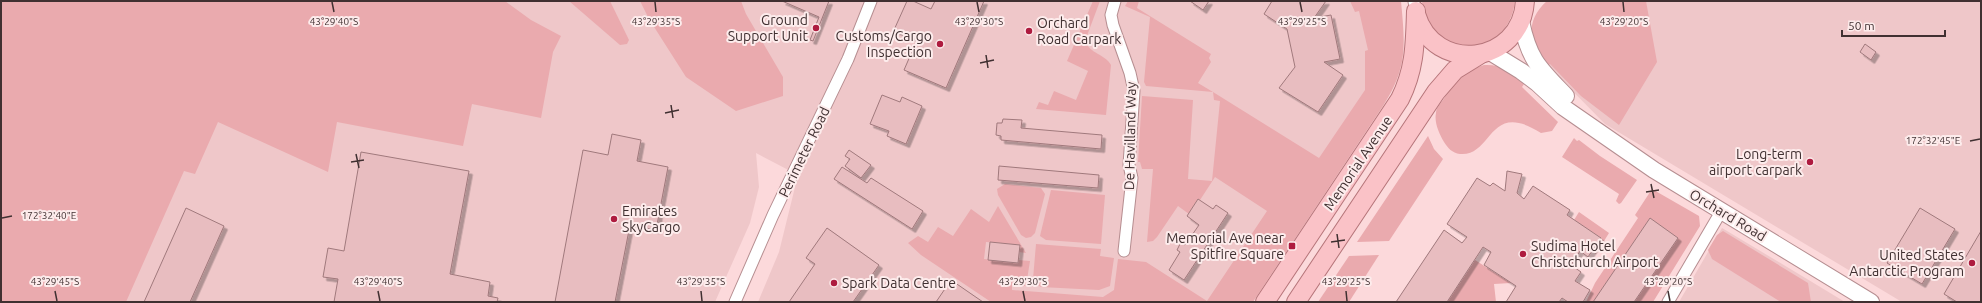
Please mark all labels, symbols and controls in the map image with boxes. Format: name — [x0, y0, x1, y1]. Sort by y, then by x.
place label: Ground Support Unit — [728, 12, 808, 44]
scale bar — [1842, 12, 1945, 38]
place label: Orchard Road Carpark — [1037, 15, 1121, 47]
text: 43°29'40"S — [310, 16, 358, 27]
text: 43°29'35"S — [632, 16, 680, 27]
text: 43°29'30"S — [955, 16, 1003, 27]
text: 43°29'25"S — [1278, 16, 1326, 27]
text: 43°29'20"S — [1600, 16, 1648, 27]
text: 50 m — [1848, 19, 1875, 32]
marker: Ground Support Unit — [811, 23, 821, 33]
marker: Orchard Road Carpark — [1024, 26, 1034, 36]
place label: Customs/Cargo Inspection — [835, 28, 932, 60]
marker: Customs/Cargo Inspection — [935, 39, 945, 49]
street label: De Havilland Way — [1121, 81, 1139, 190]
street label: Perimeter Road — [775, 104, 833, 200]
street label: Memorial Avenue — [1321, 113, 1395, 213]
text: 172°32'45"E — [1906, 135, 1961, 146]
place label: Long-term airport carpark — [1709, 146, 1802, 178]
marker: Long-term airport carpark — [1805, 157, 1815, 167]
street label: Orchard Road — [1687, 186, 1769, 244]
place label: Emirates SkyCargo — [622, 203, 681, 235]
text: 172°32'40"E — [22, 210, 77, 221]
marker: Emirates SkyCargo — [609, 214, 619, 224]
place label: Memorial Ave near Spitfire Square — [1166, 230, 1285, 262]
place label: Sudima Hotel Christchurch Airport — [1531, 238, 1659, 270]
marker: Memorial Ave near Spitfire Square — [1287, 241, 1297, 251]
place label: United States Antarctic Program — [1849, 247, 1964, 279]
marker: Sudima Hotel Christchurch Airport — [1518, 249, 1528, 259]
marker: United States Antarctic Program — [1967, 258, 1977, 268]
place label: Spark Data Centre — [842, 275, 956, 291]
text: 43°29'45"S — [31, 276, 79, 287]
text: 43°29'40"S — [354, 276, 402, 287]
text: 43°29'35"S — [677, 276, 725, 287]
text: 43°29'30"S — [999, 276, 1047, 287]
text: 43°29'25"S — [1322, 276, 1370, 287]
text: 43°29'20"S — [1644, 276, 1692, 287]
marker: Spark Data Centre — [829, 278, 839, 288]

